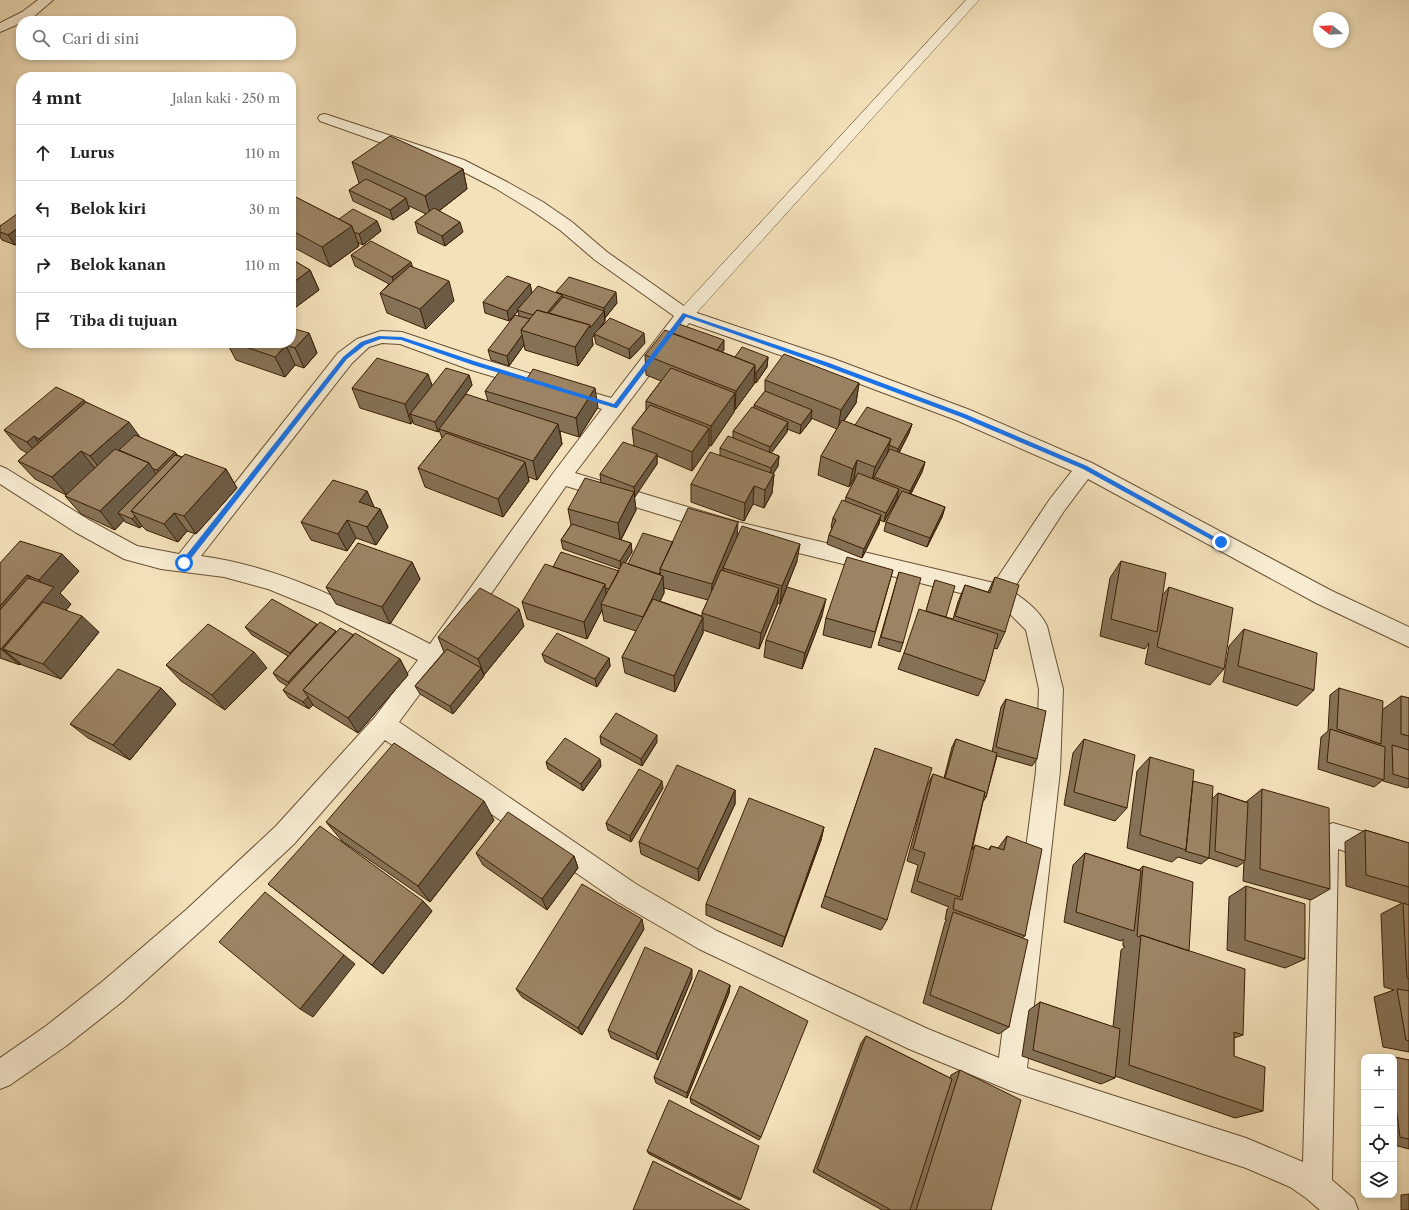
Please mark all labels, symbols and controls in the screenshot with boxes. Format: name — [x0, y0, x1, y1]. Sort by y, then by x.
north arrow — [1313, 12, 1349, 48]
search box — [16, 16, 296, 60]
icon: search — [30, 27, 52, 49]
text: Cari di sini — [62, 29, 139, 48]
text: 4 mnt — [32, 88, 82, 108]
text: Jalan kaki · 250 m — [172, 90, 280, 106]
icon: ahead — [32, 142, 54, 164]
text: Lurus — [70, 143, 115, 162]
text: 110 m — [245, 145, 280, 161]
icon: left — [32, 198, 54, 220]
text: Belok kiri — [70, 199, 146, 218]
text: 30 m — [249, 201, 280, 217]
icon: right — [32, 254, 54, 276]
text: Belok kanan — [70, 255, 166, 274]
text: 110 m — [245, 257, 280, 273]
icon: arrive — [32, 310, 54, 332]
text: Tiba di tujuan — [70, 311, 178, 330]
route end — [1212, 533, 1230, 551]
route start — [175, 554, 193, 572]
map controls — [1361, 1054, 1397, 1198]
button: + — [1361, 1054, 1397, 1090]
button: − — [1361, 1090, 1397, 1126]
button: locate — [1361, 1126, 1397, 1162]
button: layers — [1361, 1162, 1397, 1198]

